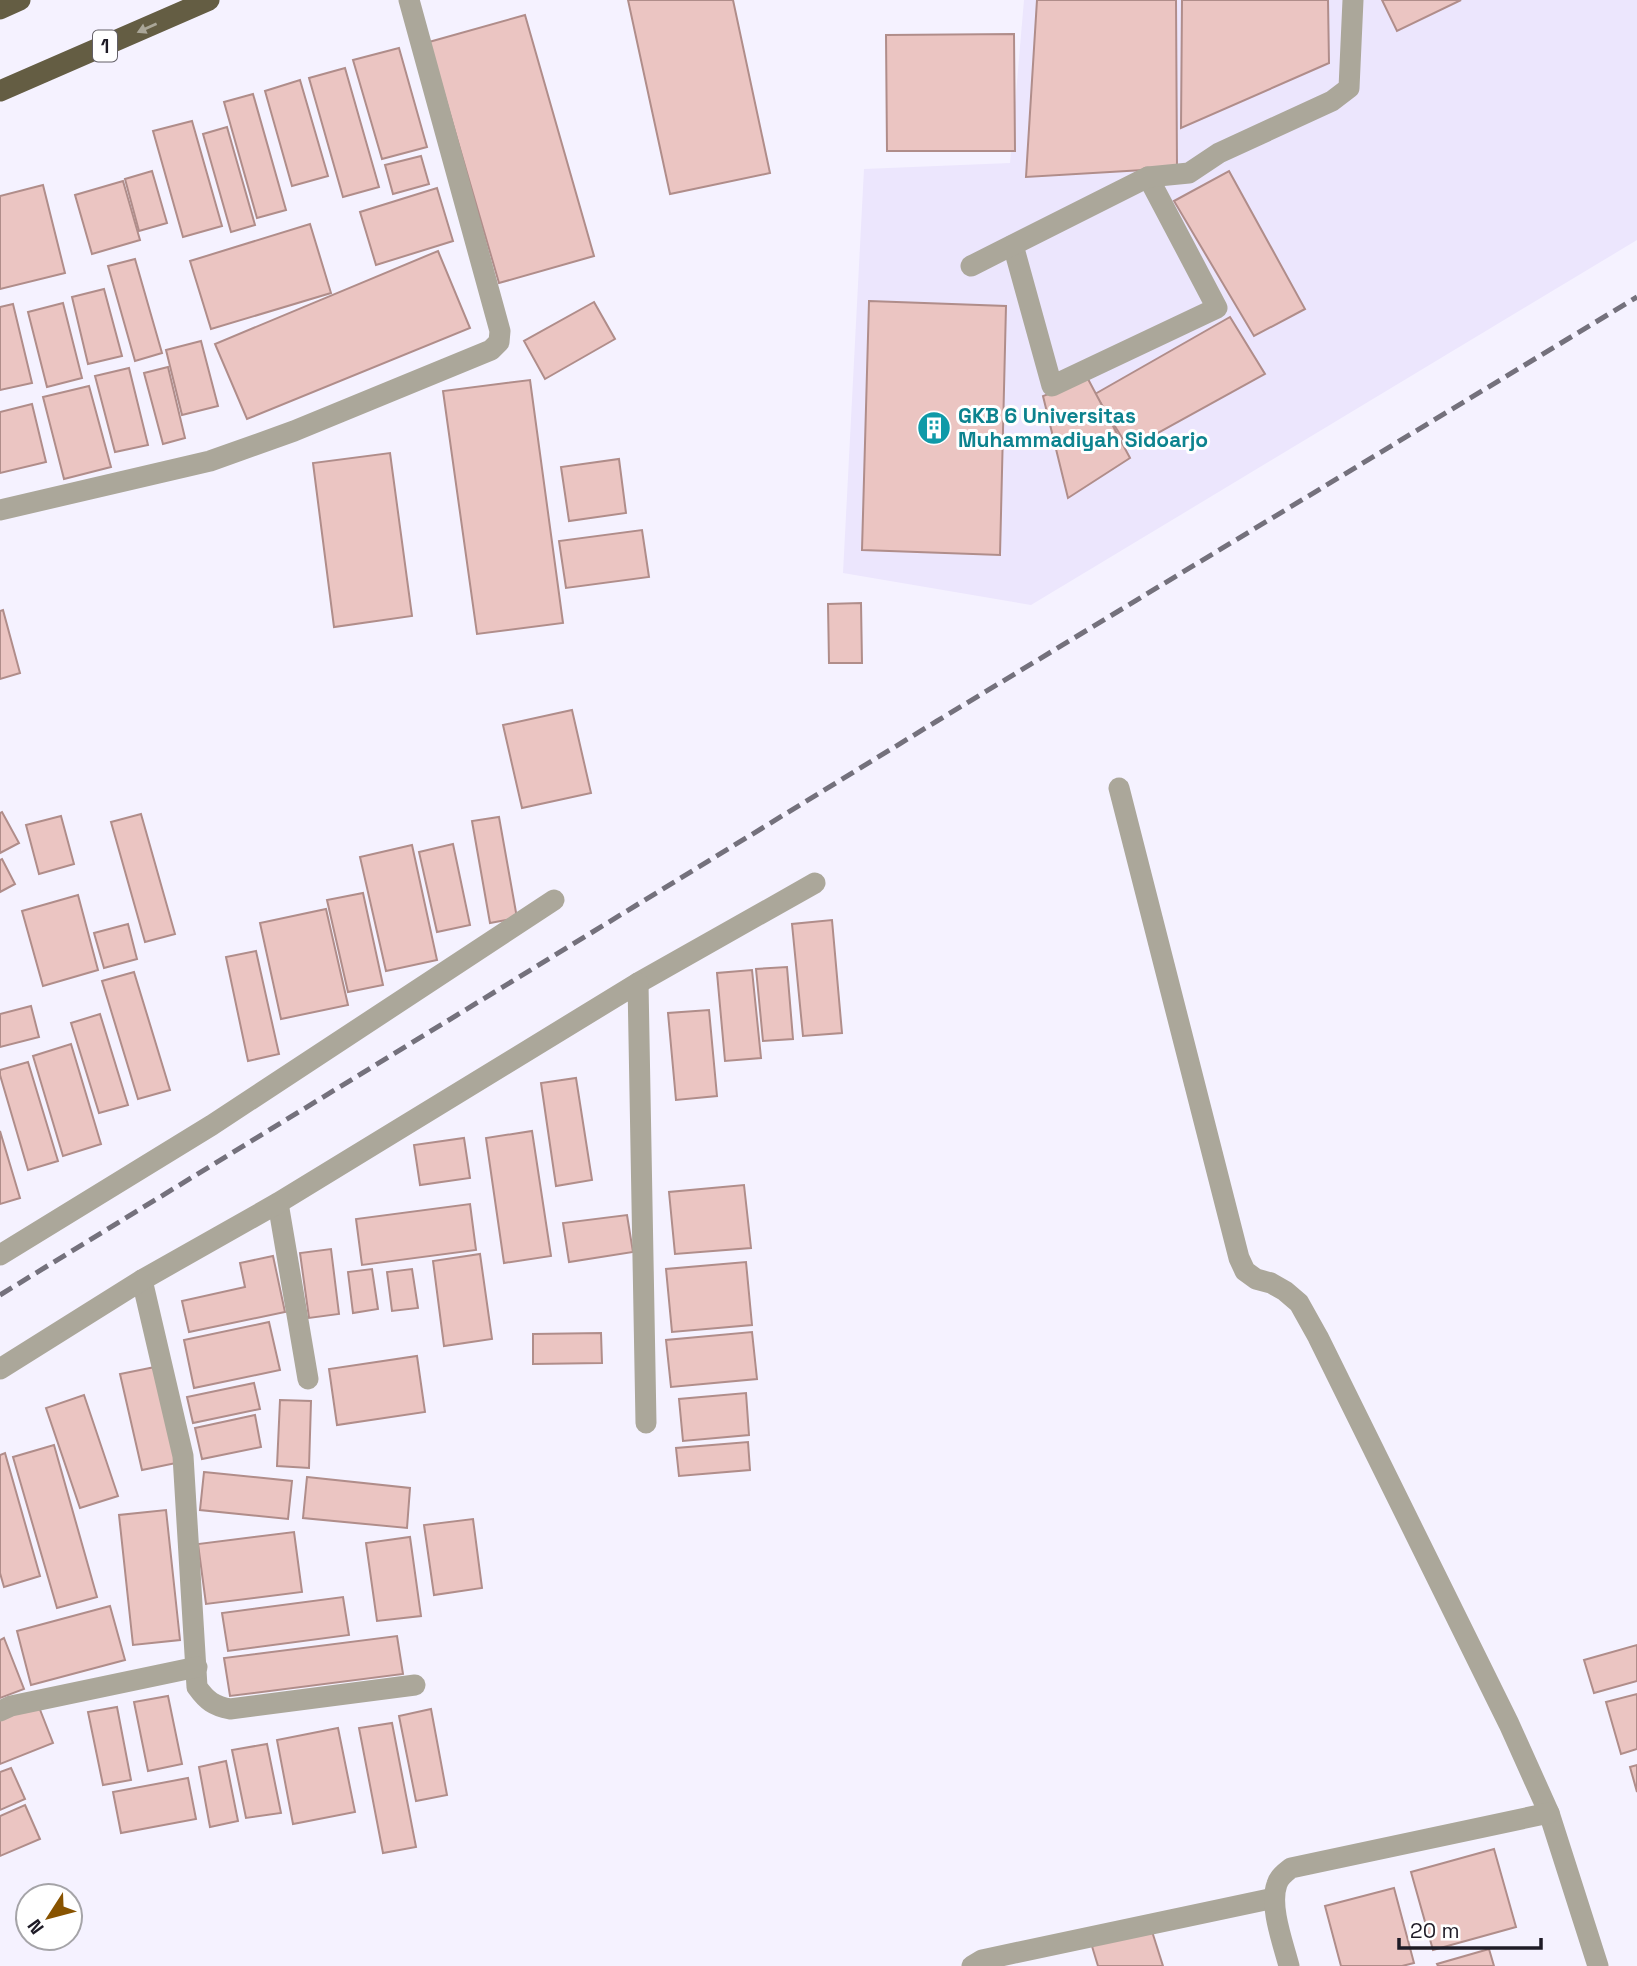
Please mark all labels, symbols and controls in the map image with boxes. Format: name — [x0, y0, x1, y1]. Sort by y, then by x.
one-way arrow — [137, 22, 157, 34]
road number: 1 — [93, 30, 117, 61]
place label: GKB 6 Universitas Muhammadiyah Sidoarjo — [958, 402, 1208, 453]
building icon: GKB 6 Universitas Muhammadiyah Sidoarjo — [915, 409, 953, 447]
north arrow — [14, 1882, 84, 1952]
scale bar — [1399, 1906, 1541, 1950]
text: N — [22, 1914, 50, 1939]
text: 20 m — [1410, 1917, 1460, 1944]

